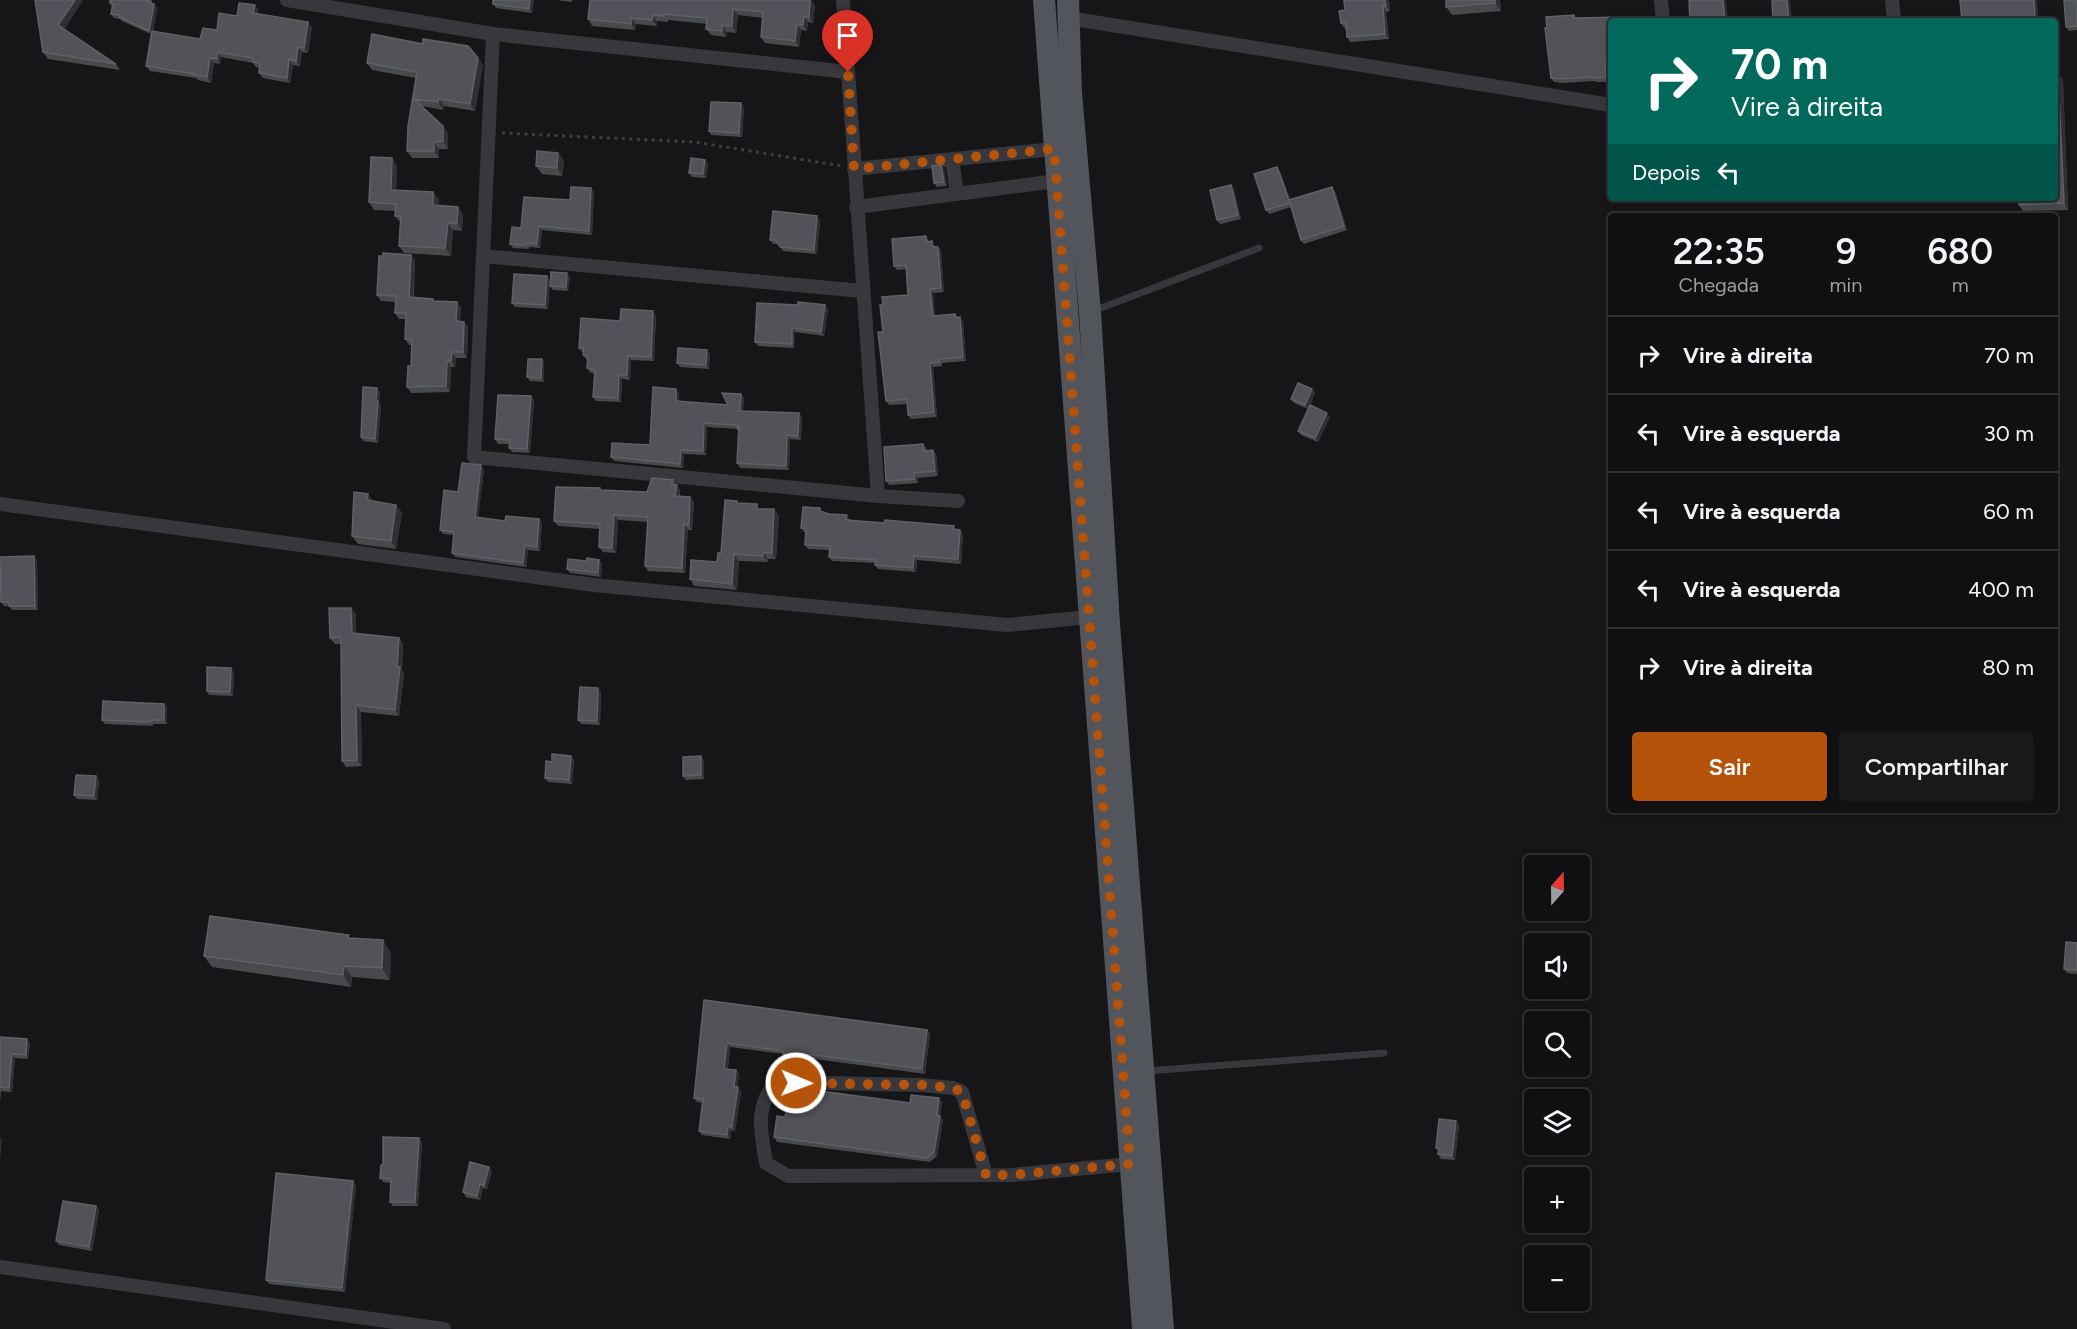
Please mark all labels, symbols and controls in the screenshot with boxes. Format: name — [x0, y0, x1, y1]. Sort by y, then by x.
pin — [822, 10, 873, 72]
icon: arrive — [831, 19, 864, 52]
text: 70 m — [1731, 39, 1828, 90]
icon: right — [1632, 42, 1710, 120]
text: Vire à direita — [1731, 90, 1883, 123]
icon: left — [1712, 156, 1745, 189]
text: Depois — [1632, 159, 1700, 186]
text: 22:35 — [1673, 230, 1765, 273]
text: 9 — [1836, 230, 1856, 273]
text: 680 — [1927, 230, 1993, 273]
text: Chegada — [1679, 273, 1759, 297]
text: min — [1830, 273, 1862, 297]
text: m — [1952, 273, 1969, 297]
icon: right — [1632, 339, 1665, 372]
text: Vire à direita — [1683, 342, 1813, 369]
text: 70 m — [1984, 342, 2034, 369]
icon: left — [1632, 417, 1665, 450]
text: Vire à esquerda — [1683, 420, 1841, 447]
text: 30 m — [1984, 420, 2034, 447]
icon: left — [1632, 495, 1665, 528]
text: Vire à esquerda — [1683, 498, 1841, 525]
text: 60 m — [1983, 498, 2034, 525]
icon: left — [1632, 573, 1665, 606]
text: Vire à esquerda — [1683, 576, 1841, 603]
text: 400 m — [1968, 576, 2034, 603]
icon: right — [1632, 651, 1665, 684]
text: Vire à direita — [1683, 654, 1813, 681]
text: 80 m — [1982, 654, 2034, 681]
button: Sair — [1632, 732, 1827, 801]
button: Compartilhar — [1839, 732, 2034, 801]
north arrow — [1524, 855, 1590, 921]
map controls — [1524, 855, 1590, 1311]
button: sound — [1524, 933, 1590, 999]
button: search — [1524, 1011, 1590, 1077]
position arrow — [764, 1051, 828, 1115]
button: layers — [1524, 1089, 1590, 1155]
button: + — [1524, 1167, 1590, 1233]
button: − — [1524, 1245, 1590, 1311]

